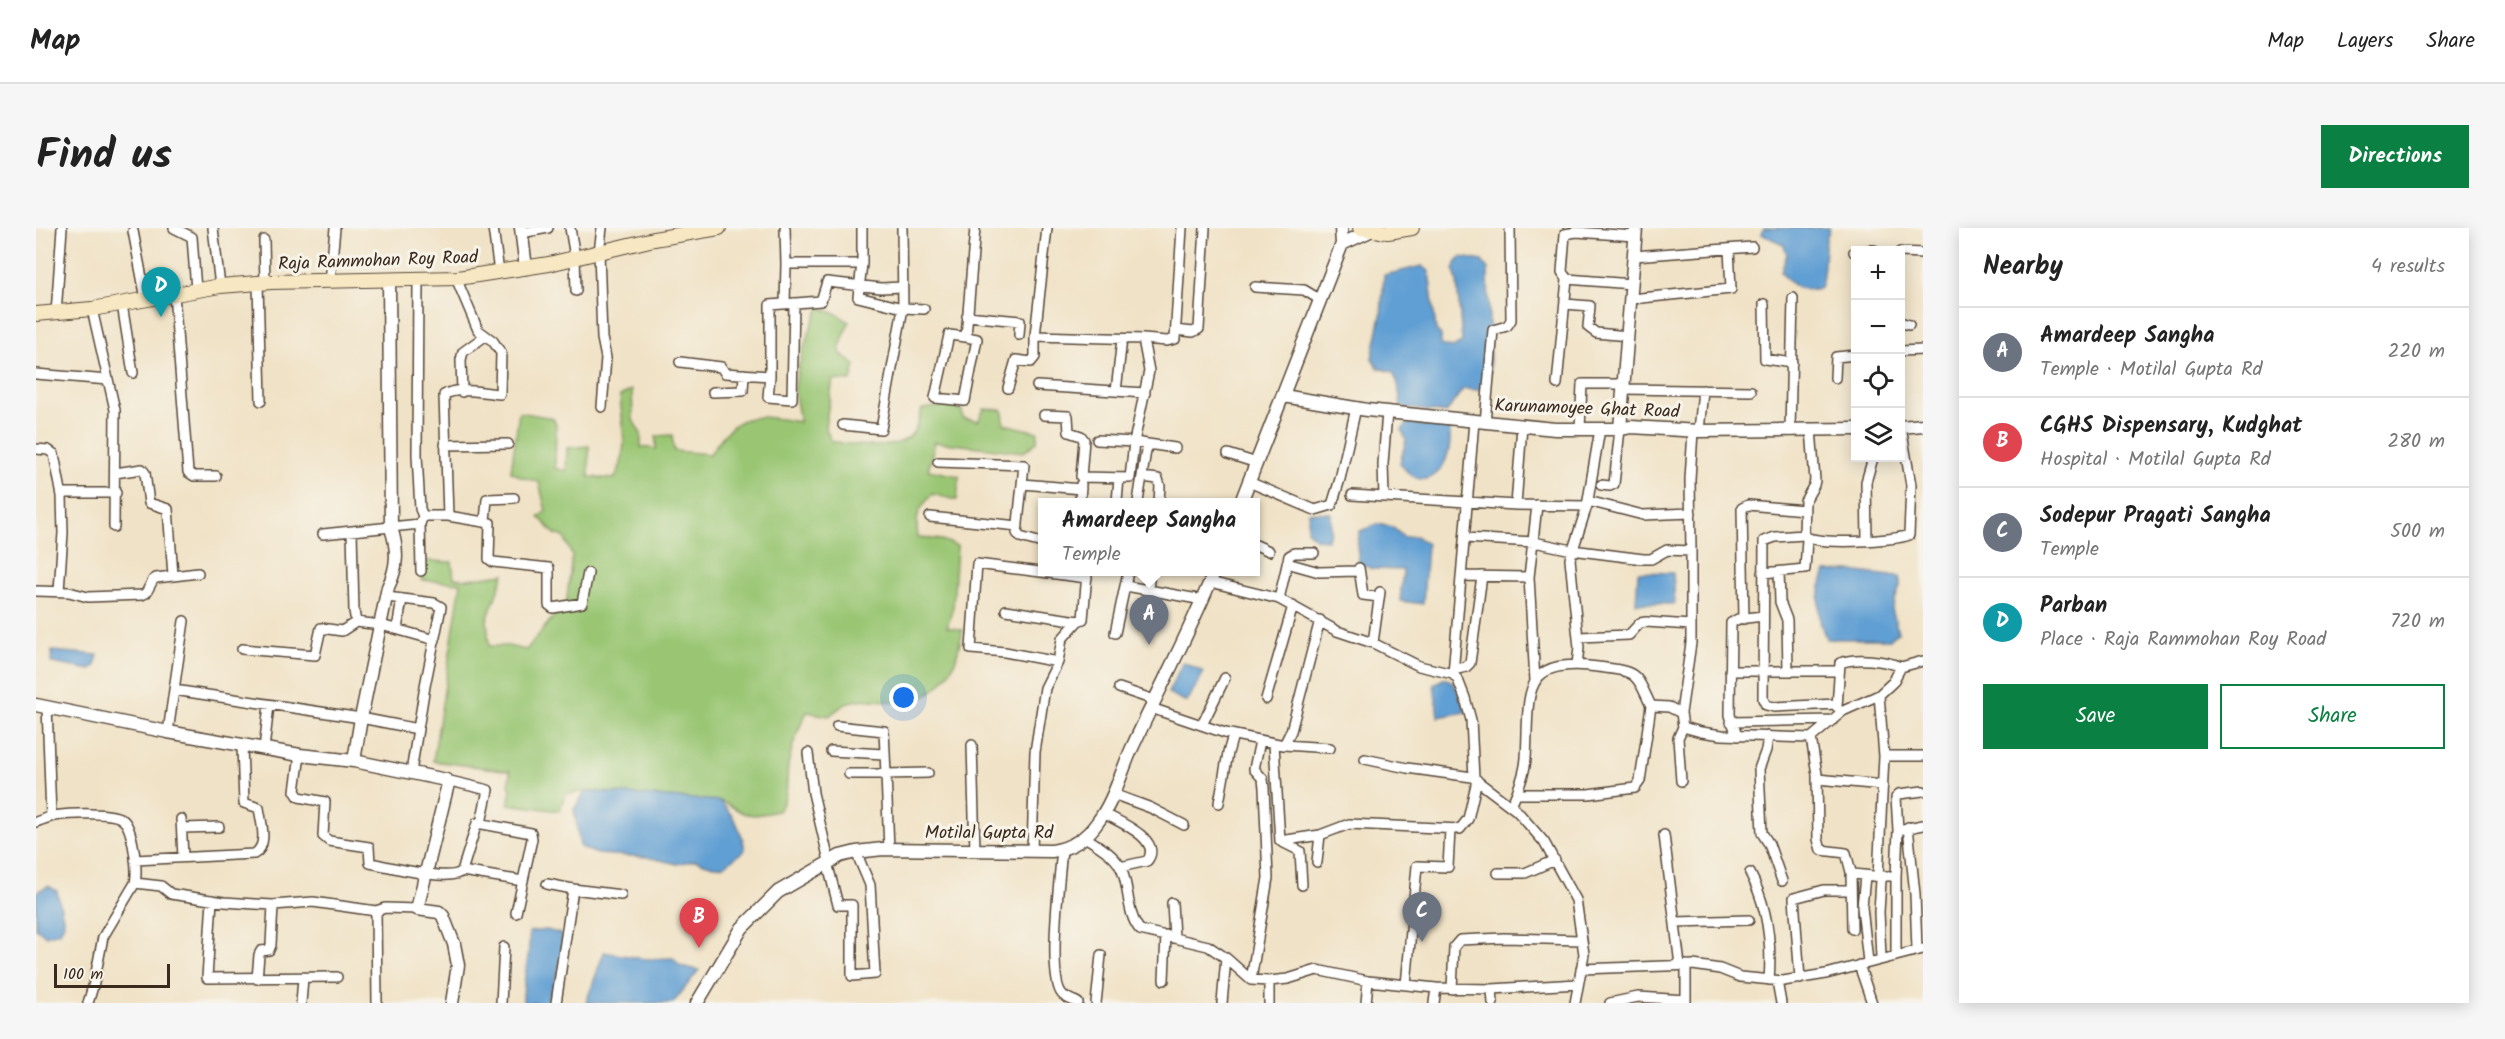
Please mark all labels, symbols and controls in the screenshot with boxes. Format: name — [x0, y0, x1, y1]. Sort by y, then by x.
text: Map — [30, 19, 81, 64]
text: Map — [2267, 25, 2304, 58]
text: Layers — [2337, 25, 2393, 58]
text: Share — [2426, 25, 2475, 58]
text: Find us — [36, 123, 172, 190]
button: Directions — [2321, 125, 2469, 188]
street label: Raja Rammohan Roy Road — [277, 243, 480, 279]
map controls — [1851, 246, 1905, 462]
button: + — [1851, 246, 1905, 300]
text: Nearby — [1983, 246, 2063, 288]
text: 4 results — [2371, 251, 2445, 283]
pin: D — [142, 268, 180, 317]
button: − — [1851, 300, 1905, 354]
text: Amardeep Sangha — [2040, 319, 2214, 354]
text: A — [1996, 336, 2009, 368]
text: 220 m — [2388, 336, 2445, 368]
button: locate — [1851, 354, 1905, 408]
text: Temple · Motilal Gupta Rd — [2040, 354, 2263, 386]
street label: Karunamoyee Ghat Road — [1494, 392, 1681, 427]
button: layers — [1851, 408, 1905, 462]
text: CGHS Dispensary, Kudghat — [2040, 409, 2302, 444]
text: B — [1996, 426, 2009, 458]
text: 280 m — [2387, 426, 2445, 458]
text: Hospital · Motilal Gupta Rd — [2040, 444, 2271, 476]
popup — [1038, 498, 1260, 576]
text: Sodepur Pragati Sangha — [2040, 499, 2271, 534]
text: Amardeep Sangha — [1062, 504, 1236, 539]
text: C — [1996, 516, 2009, 548]
text: 500 m — [2390, 516, 2445, 548]
text: Temple — [2040, 534, 2099, 566]
text: Temple — [1062, 539, 1121, 571]
text: Parban — [2040, 589, 2107, 624]
pin: A — [1130, 596, 1168, 645]
text: D — [1996, 606, 2009, 638]
text: 720 m — [2390, 606, 2445, 638]
text: Place · Raja Rammohan Roy Road — [2040, 624, 2326, 656]
your location — [889, 683, 918, 712]
button: Save — [1983, 684, 2208, 749]
button: Share — [2220, 684, 2445, 749]
street label: Motilal Gupta Rd — [925, 819, 1054, 848]
pin: C — [1402, 892, 1442, 942]
pin: B — [680, 898, 718, 948]
scale bar — [54, 961, 170, 988]
text: 100 m — [63, 962, 103, 987]

